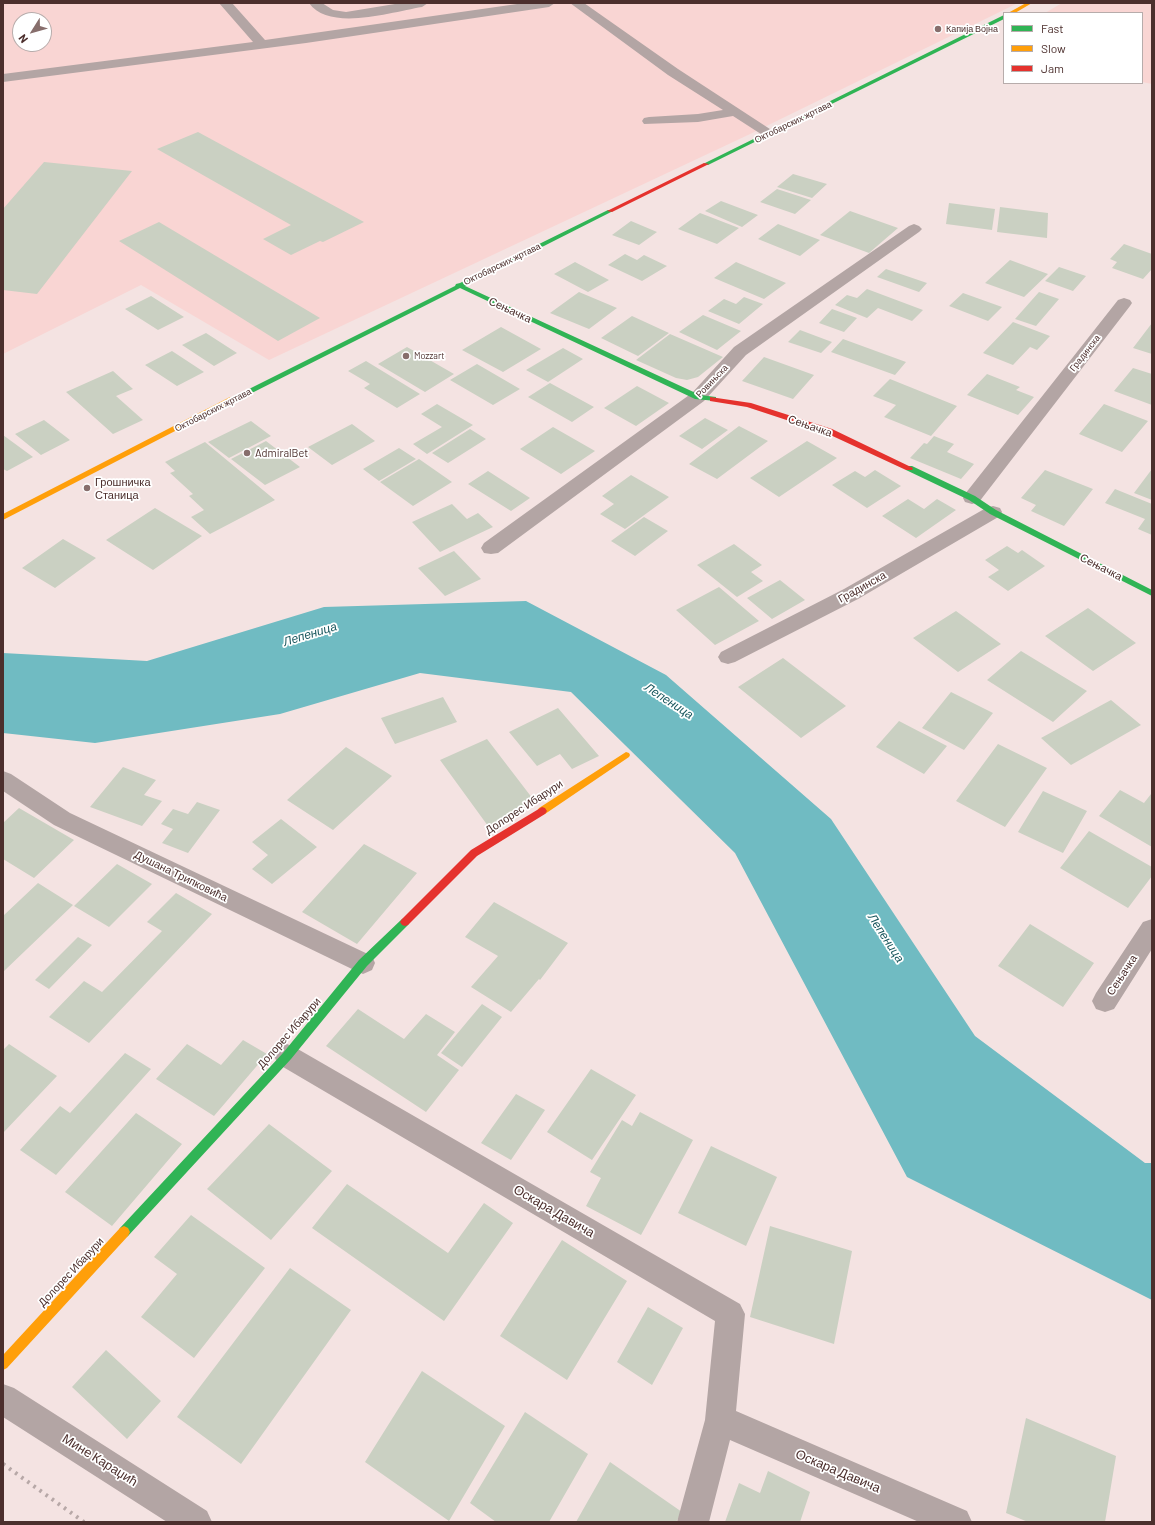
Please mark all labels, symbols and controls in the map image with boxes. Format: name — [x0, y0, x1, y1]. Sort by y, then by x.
north arrow — [12, 12, 52, 52]
legend — [1003, 12, 1143, 84]
text: Fast — [1041, 21, 1064, 35]
marker: Капија Војна — [933, 24, 943, 34]
place label: Капија Војна — [946, 24, 998, 34]
text: N — [15, 32, 30, 46]
text: Slow — [1041, 41, 1066, 55]
text: Jam — [1041, 61, 1064, 75]
street label: Октобарских жртава — [753, 99, 833, 145]
street label: Октобарских жртава — [462, 241, 542, 287]
street label: Сењачка — [486, 294, 534, 326]
street label: Градинска — [1067, 333, 1103, 373]
marker: Mozzart — [401, 351, 411, 361]
place label: Mozzart — [414, 351, 445, 361]
street label: Ровињска — [694, 362, 730, 400]
street label: Октобарских жртава — [173, 386, 253, 434]
street label: Сењачка — [786, 412, 834, 440]
place label: AdmiralBet — [255, 446, 308, 460]
marker: AdmiralBet — [242, 448, 252, 458]
place label: Грошничка Станица — [95, 475, 151, 501]
marker: Грошничка Станица — [82, 483, 92, 493]
street label: Сењачка — [1078, 551, 1124, 583]
street label: Градинска — [836, 568, 888, 606]
water label: Лепеница — [282, 619, 338, 649]
water label: Лепеница — [642, 680, 696, 722]
street label: Долорес Ибарури — [483, 777, 565, 837]
street label: Душана Трипковића — [132, 848, 230, 904]
water label: Лепеница — [865, 911, 907, 965]
street label: Сењачка — [1104, 952, 1140, 998]
street label: Долорес Ибарури — [255, 995, 323, 1071]
street label: Оскара Давича — [511, 1181, 597, 1241]
street label: Долорес Ибарури — [36, 1235, 106, 1309]
street label: Мине Караџић — [59, 1431, 141, 1489]
street label: Оскара Давича — [793, 1446, 883, 1496]

